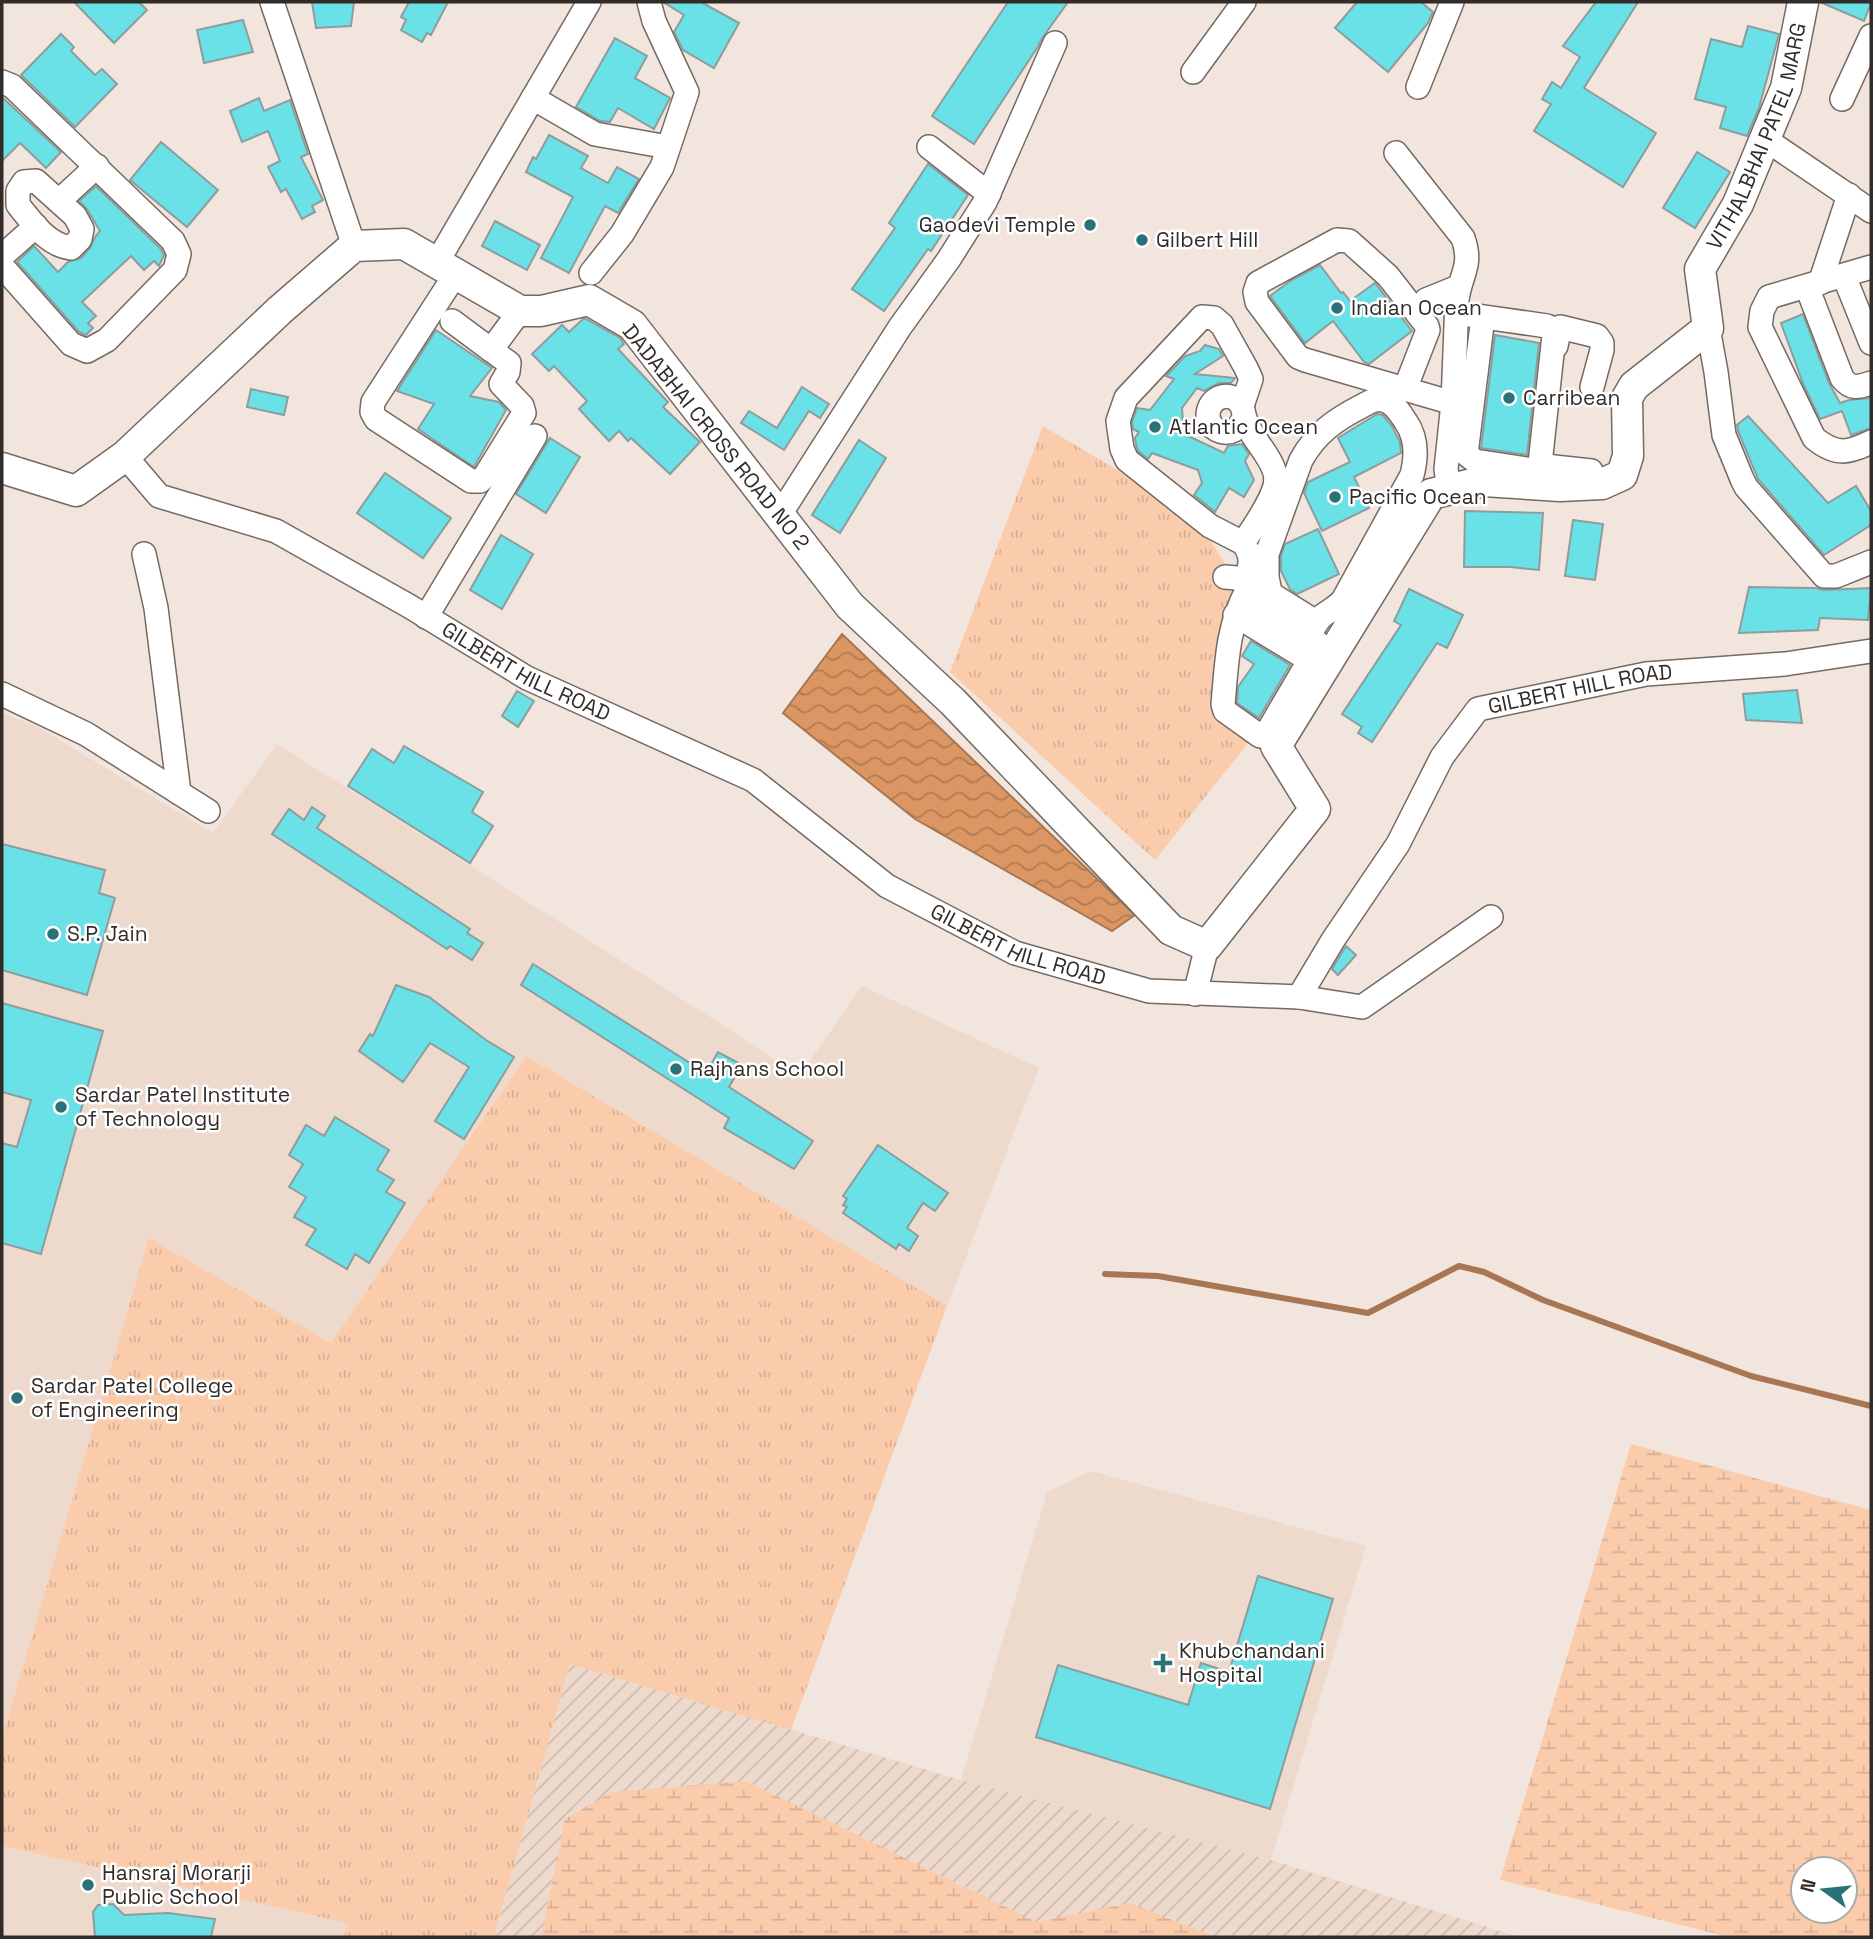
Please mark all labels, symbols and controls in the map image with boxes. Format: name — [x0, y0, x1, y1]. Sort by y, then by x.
street label: VITHALBHAI PATEL MARG — [1700, 20, 1812, 254]
place label: Gaodevi Temple — [919, 211, 1076, 238]
marker: Gaodevi Temple — [1082, 217, 1098, 233]
place label: Gilbert Hill — [1156, 226, 1258, 253]
marker: Gilbert Hill — [1134, 232, 1150, 248]
place label: Indian Ocean — [1351, 294, 1482, 321]
marker: Indian Ocean — [1329, 300, 1345, 316]
street label: DADABHAI CROSS ROAD NO 2 — [617, 318, 816, 555]
place label: Carribean — [1523, 384, 1620, 411]
marker: Carribean — [1501, 390, 1517, 406]
place label: Atlantic Ocean — [1169, 413, 1318, 440]
marker: Atlantic Ocean — [1147, 419, 1163, 435]
place label: Pacific Ocean — [1349, 483, 1487, 510]
marker: Pacific Ocean — [1327, 489, 1343, 505]
street label: GILBERT HILL ROAD — [437, 615, 615, 727]
street label: GILBERT HILL ROAD — [1485, 658, 1673, 720]
street label: GILBERT HILL ROAD — [926, 897, 1109, 991]
place label: S.P. Jain — [67, 920, 148, 947]
marker: S.P. Jain — [45, 926, 61, 942]
place label: Rajhans School — [690, 1055, 844, 1082]
marker: Rajhans School — [668, 1061, 684, 1077]
place label: Sardar Patel Institute of Technology — [75, 1081, 290, 1132]
marker: Sardar Patel Institute of Technology — [53, 1099, 69, 1115]
place label: Sardar Patel College of Engineering — [31, 1372, 234, 1423]
marker: Sardar Patel College of Engineering — [9, 1390, 25, 1406]
place label: Khubchandani Hospital — [1179, 1637, 1325, 1688]
marker: Khubchandani Hospital — [1153, 1653, 1173, 1673]
north arrow — [1789, 1855, 1859, 1925]
place label: Hansraj Morarji Public School — [102, 1859, 251, 1910]
text: N — [1794, 1876, 1822, 1895]
marker: Hansraj Morarji Public School — [80, 1877, 96, 1893]

